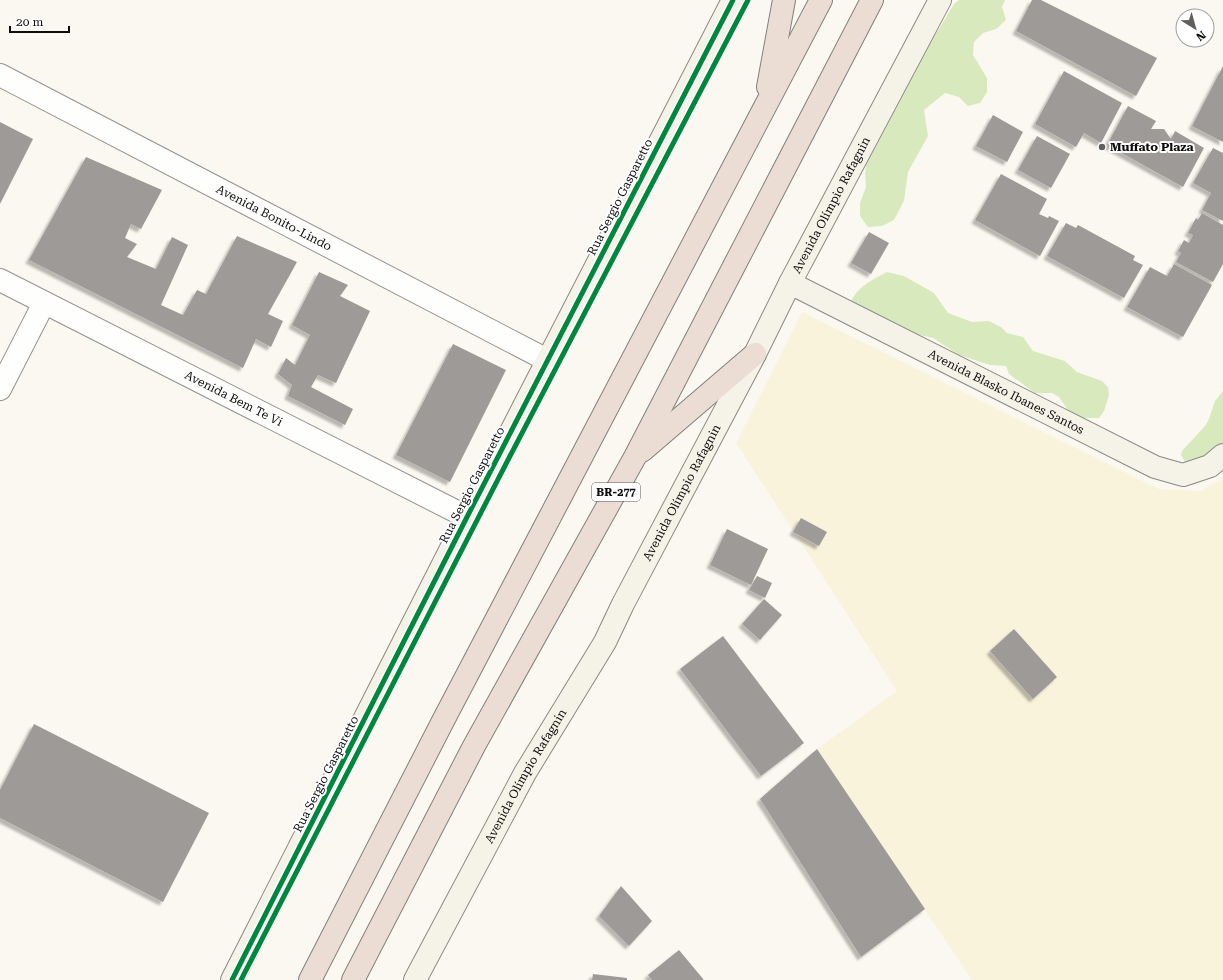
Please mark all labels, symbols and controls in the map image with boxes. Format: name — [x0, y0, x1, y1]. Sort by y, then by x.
scale bar — [10, 8, 69, 34]
north arrow — [1175, 8, 1215, 48]
text: 20 m — [16, 15, 43, 29]
text: N — [1193, 28, 1208, 44]
street label: Avenida Olímpio Rafagnin — [789, 134, 873, 276]
street label: Rua Sergio Gasparetto — [585, 136, 655, 258]
place label: Muffato Plaza — [1110, 140, 1194, 154]
marker: Muffato Plaza — [1097, 142, 1107, 152]
street label: Avenida Bonito-Lindo — [214, 182, 334, 254]
street label: Avenida Blasko Ibanes Santos — [926, 347, 1087, 437]
street label: Avenida Bem Te Vi — [182, 368, 285, 429]
street label: Avenida Olímpio Rafagnin — [640, 422, 724, 563]
street label: Rua Sergio Gasparetto — [437, 424, 507, 546]
road number: BR-277 — [592, 483, 640, 501]
street label: Avenida Olímpio Rafagnin — [482, 706, 570, 846]
street label: Rua Sergio Gasparetto — [291, 713, 361, 835]

